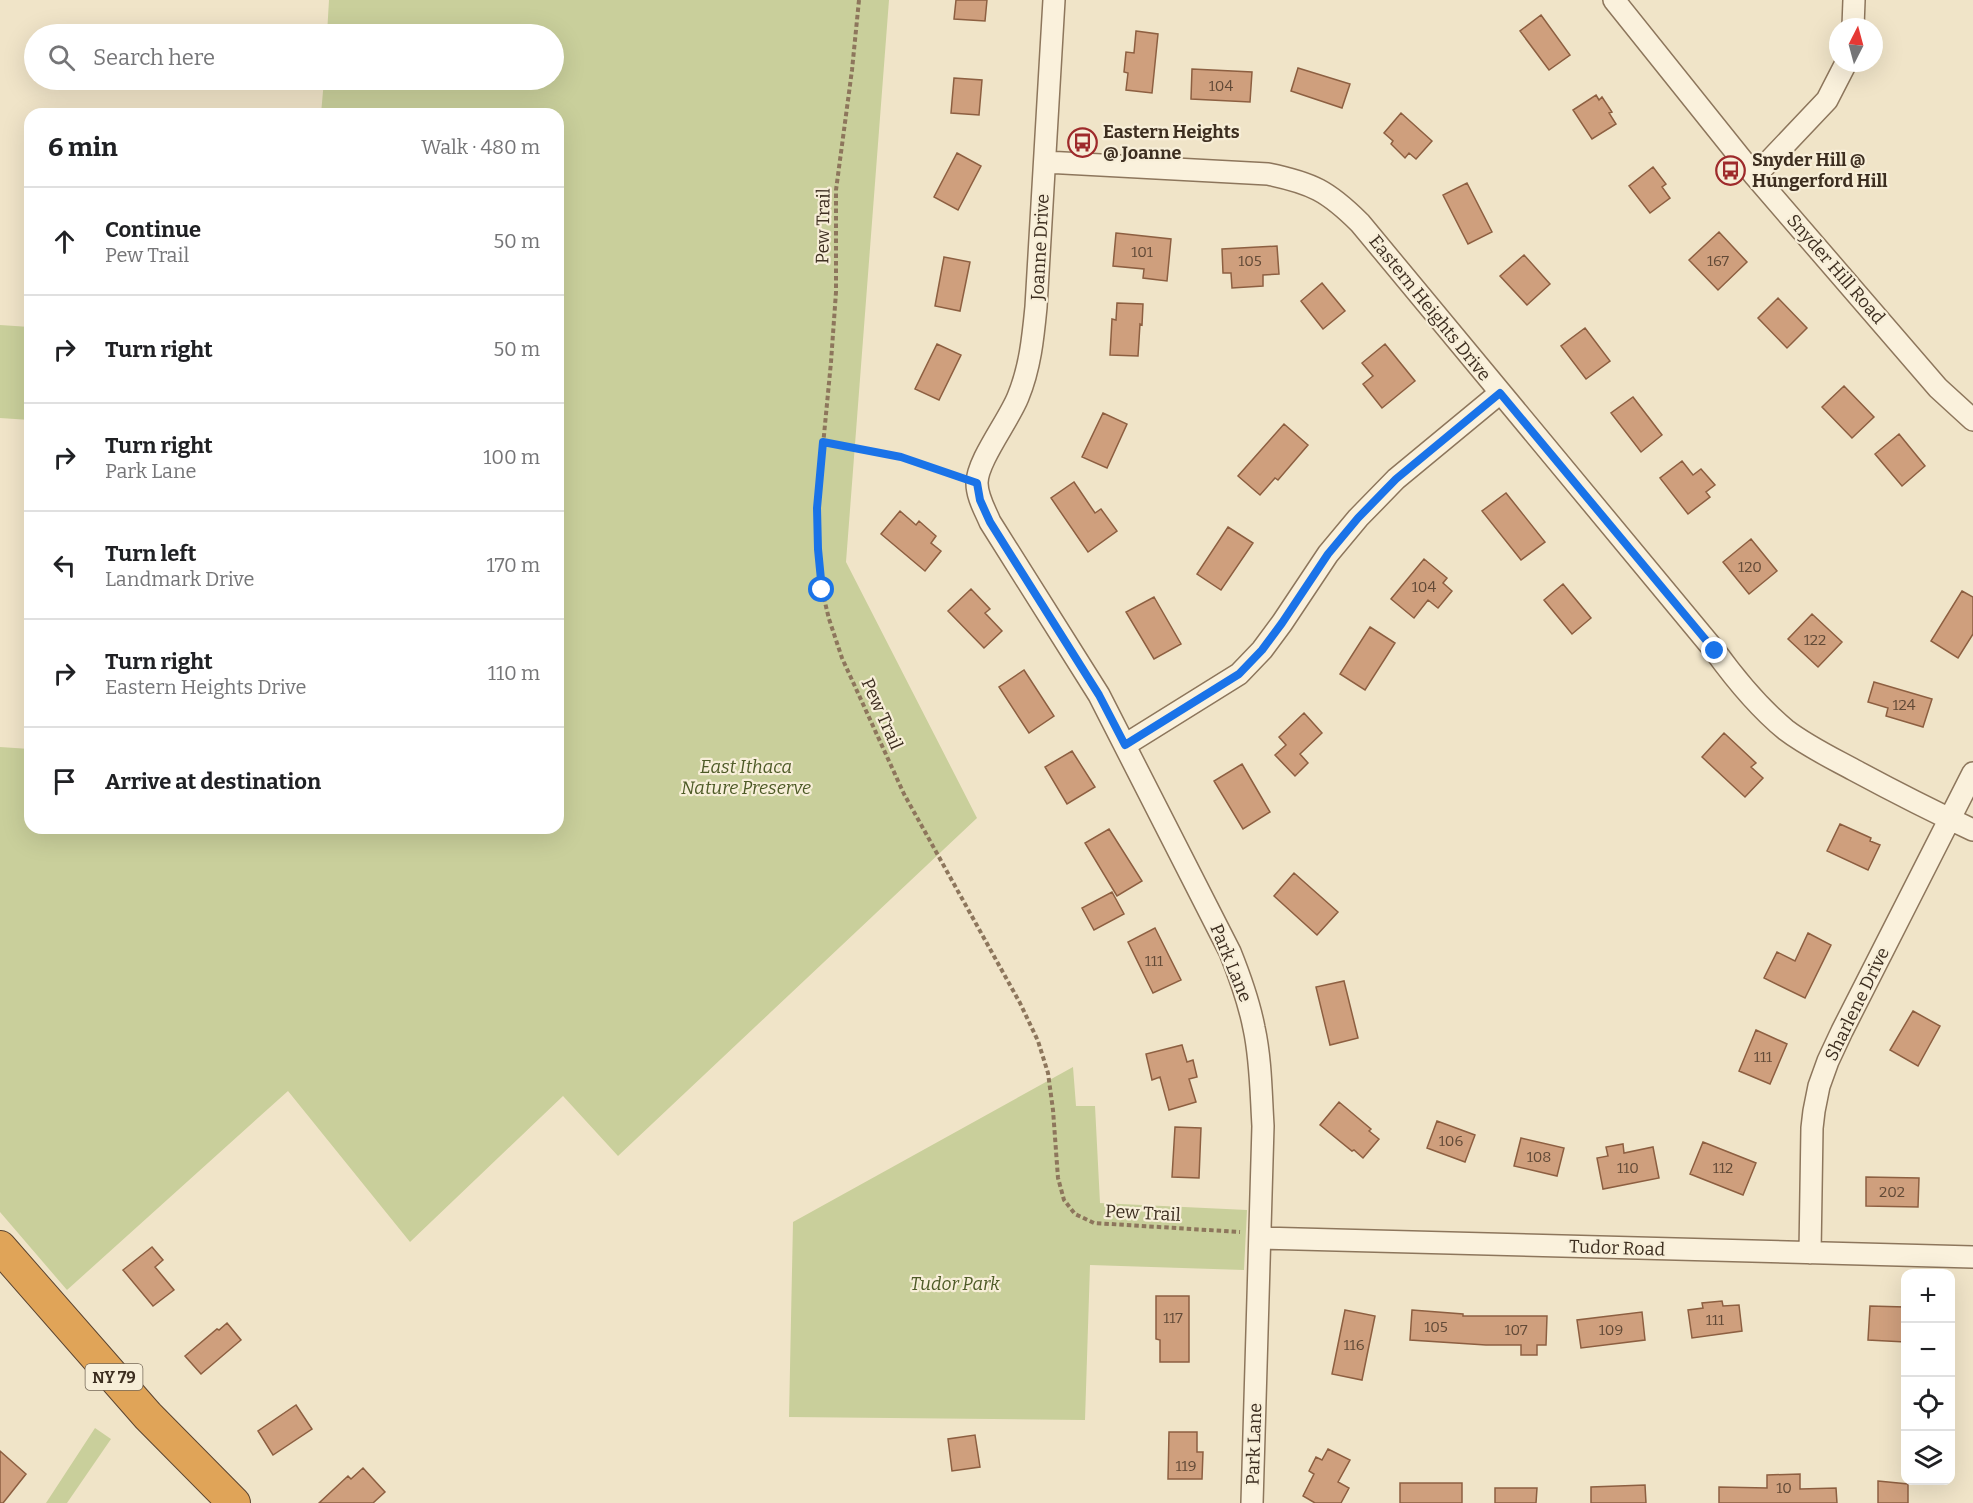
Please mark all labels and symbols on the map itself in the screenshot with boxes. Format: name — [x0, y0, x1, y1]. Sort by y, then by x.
north arrow — [1829, 18, 1883, 72]
house number: 104 — [1209, 77, 1233, 95]
place label: Eastern Heights @ Joanne — [1103, 121, 1240, 164]
bus stop icon: Eastern Heights @ Joanne — [1066, 126, 1098, 158]
place label: Snyder Hill @ Hungerford Hill — [1752, 149, 1888, 192]
bus stop icon: Snyder Hill @ Hungerford Hill — [1715, 154, 1747, 186]
street label: Pew Trail — [811, 188, 835, 264]
street label: Joanne Drive — [1026, 193, 1054, 302]
street label: Snyder Hill Road — [1782, 210, 1890, 329]
street label: Eastern Heights Drive — [1364, 231, 1496, 385]
house number: 101 — [1131, 243, 1153, 261]
house number: 105 — [1238, 252, 1262, 270]
house number: 167 — [1707, 252, 1730, 270]
house number: 120 — [1738, 558, 1762, 576]
route start — [808, 576, 834, 602]
house number: 104 — [1412, 578, 1436, 596]
house number: 122 — [1804, 631, 1826, 649]
route end — [1701, 637, 1727, 663]
street label: Pew Trail — [857, 675, 907, 753]
house number: 124 — [1892, 696, 1916, 714]
park label: East Ithaca Nature Preserve — [681, 756, 811, 799]
street label: Park Lane — [1205, 921, 1257, 1005]
street label: Sharlene Drive — [1820, 944, 1894, 1064]
house number: 111 — [1145, 952, 1163, 970]
house number: 111 — [1754, 1048, 1772, 1066]
house number: 106 — [1439, 1132, 1463, 1150]
house number: 108 — [1527, 1148, 1551, 1166]
house number: 110 — [1617, 1159, 1639, 1177]
house number: 112 — [1713, 1159, 1733, 1177]
house number: 202 — [1879, 1183, 1905, 1201]
street label: Pew Trail — [1105, 1200, 1181, 1226]
street label: Tudor Road — [1569, 1235, 1666, 1261]
park label: Tudor Park — [910, 1273, 1000, 1295]
house number: 117 — [1163, 1309, 1183, 1327]
house number: 111 — [1706, 1311, 1724, 1329]
house number: 105 — [1424, 1318, 1448, 1336]
house number: 107 — [1504, 1321, 1528, 1339]
house number: 109 — [1599, 1321, 1623, 1339]
house number: 116 — [1344, 1336, 1365, 1354]
road number: NY 79 — [86, 1364, 142, 1390]
street label: Park Lane — [1242, 1402, 1266, 1486]
house number: 119 — [1176, 1457, 1196, 1475]
house number: 10 — [1776, 1479, 1792, 1497]

